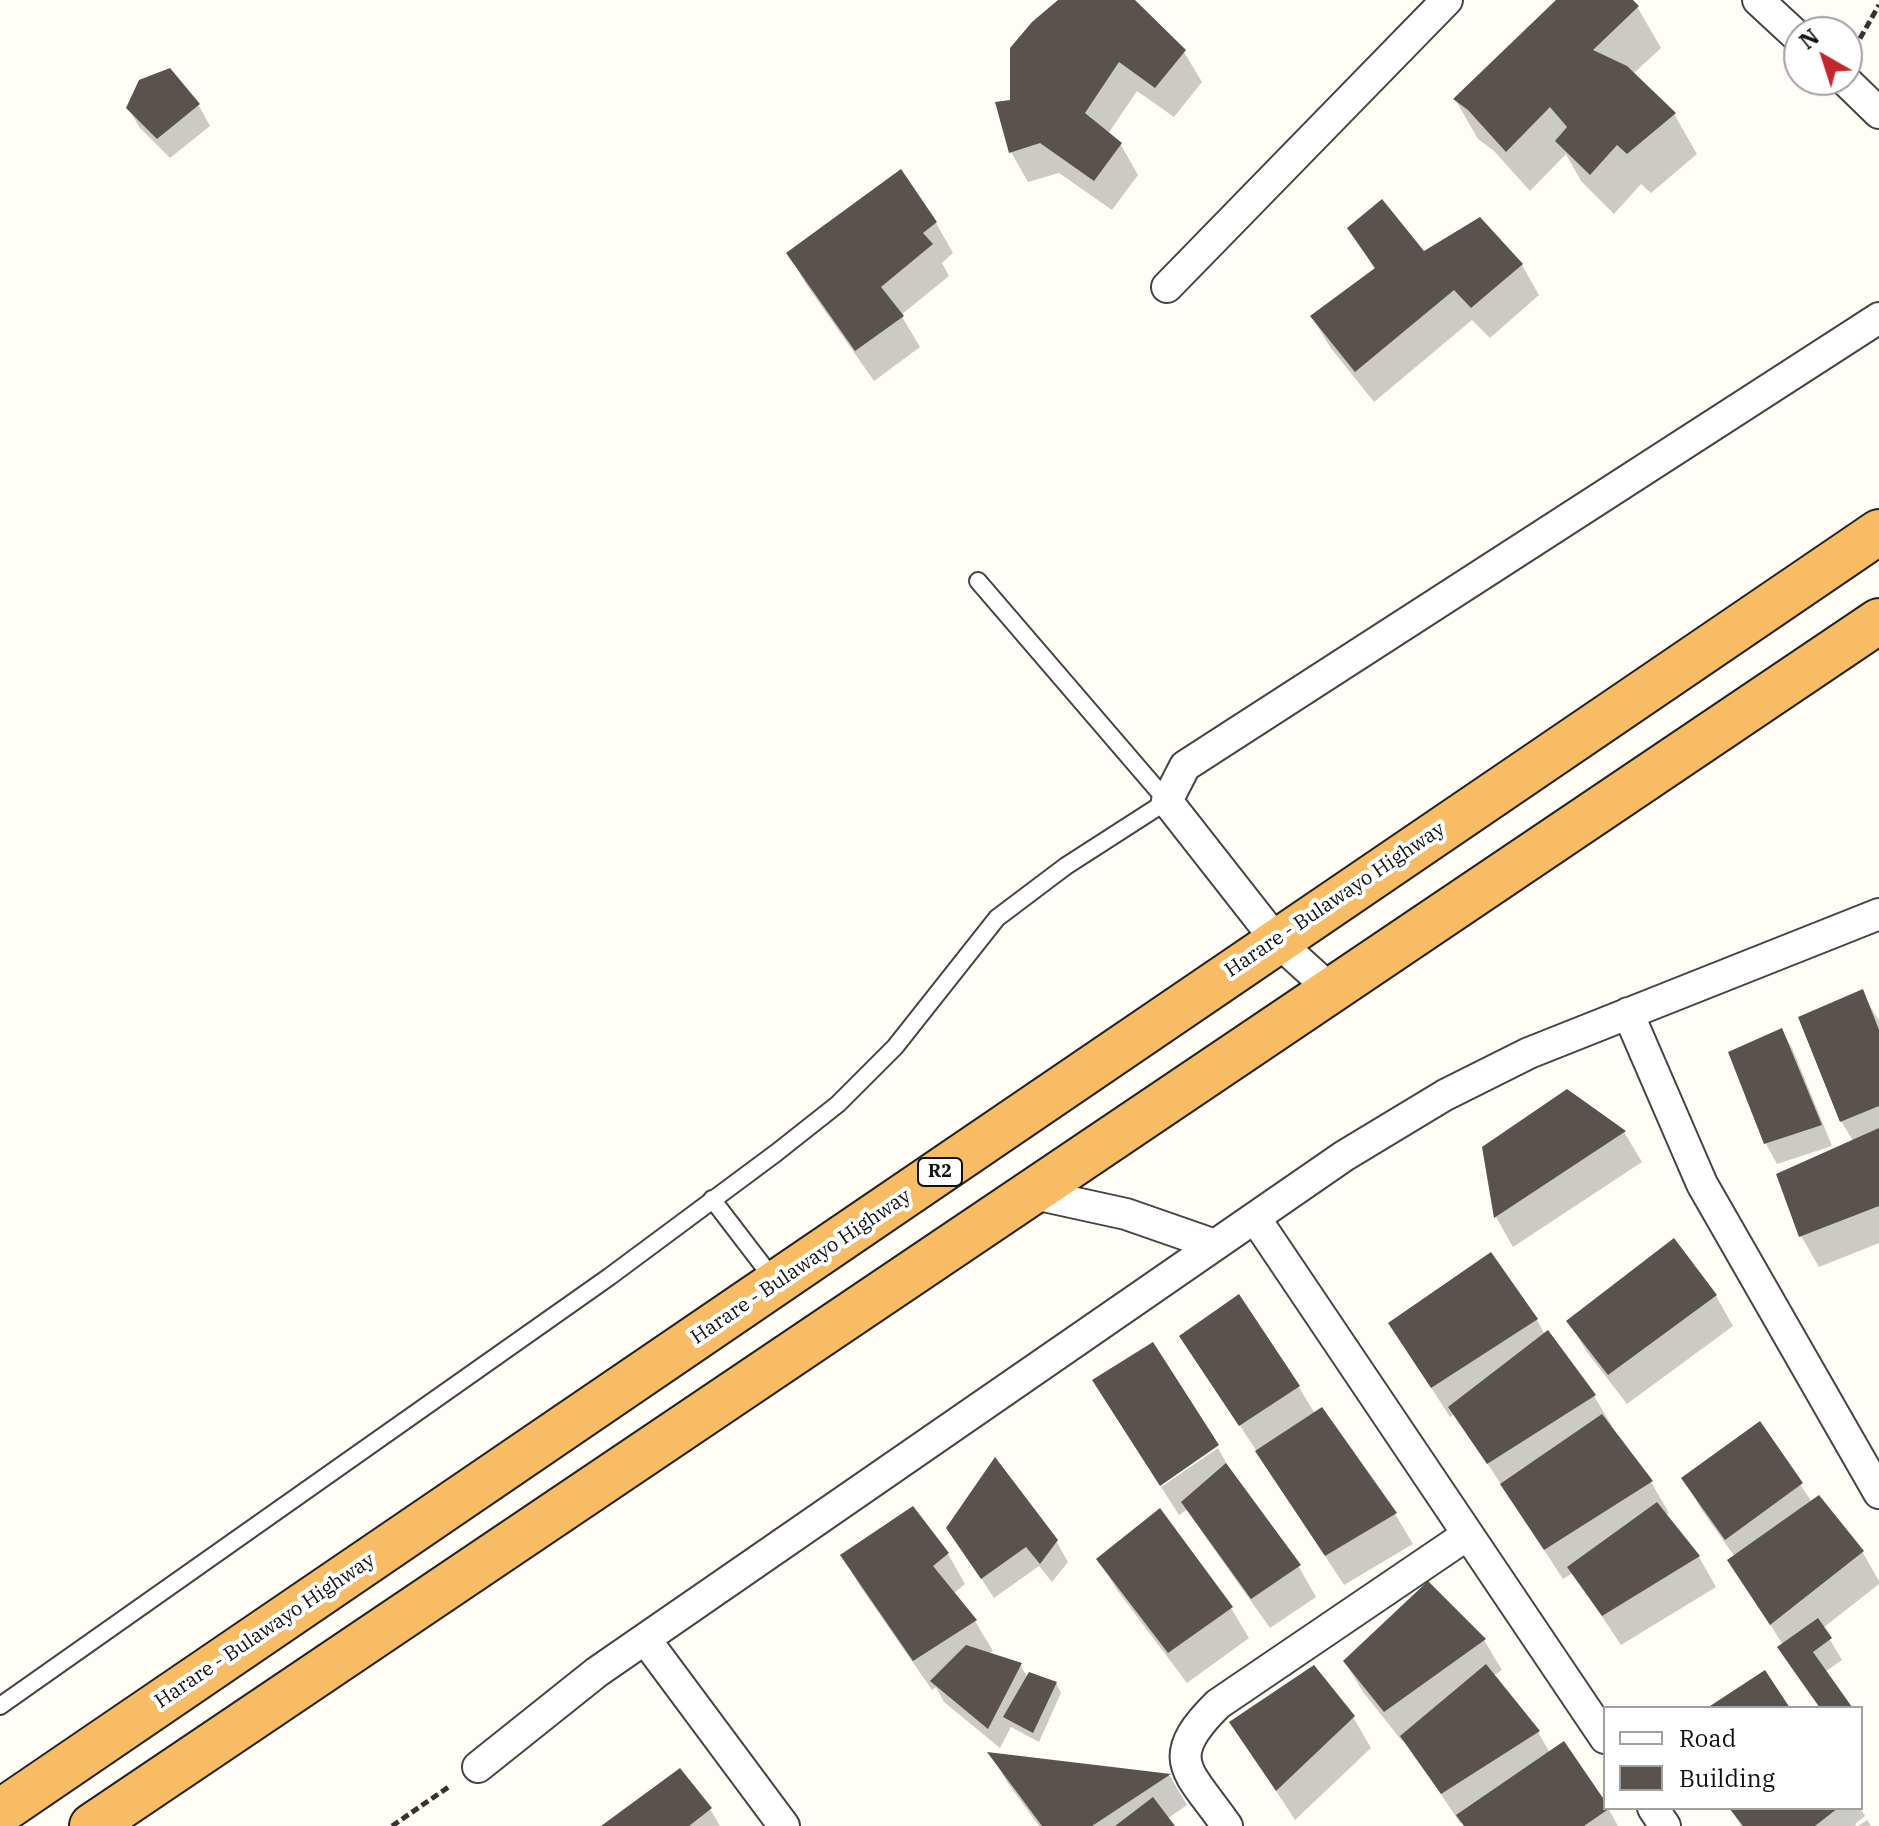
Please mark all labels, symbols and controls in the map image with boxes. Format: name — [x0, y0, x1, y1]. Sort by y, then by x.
north arrow — [1783, 16, 1863, 96]
text: N — [1793, 22, 1825, 55]
street label: Harare - Bulawayo Highway — [1221, 817, 1449, 983]
road number: R2 — [918, 1158, 962, 1186]
street label: Harare - Bulawayo Highway — [687, 1184, 915, 1350]
street label: Harare - Bulawayo Highway — [151, 1548, 379, 1714]
legend — [1603, 1706, 1863, 1810]
text: Road — [1679, 1722, 1736, 1754]
text: Building — [1679, 1762, 1775, 1794]

